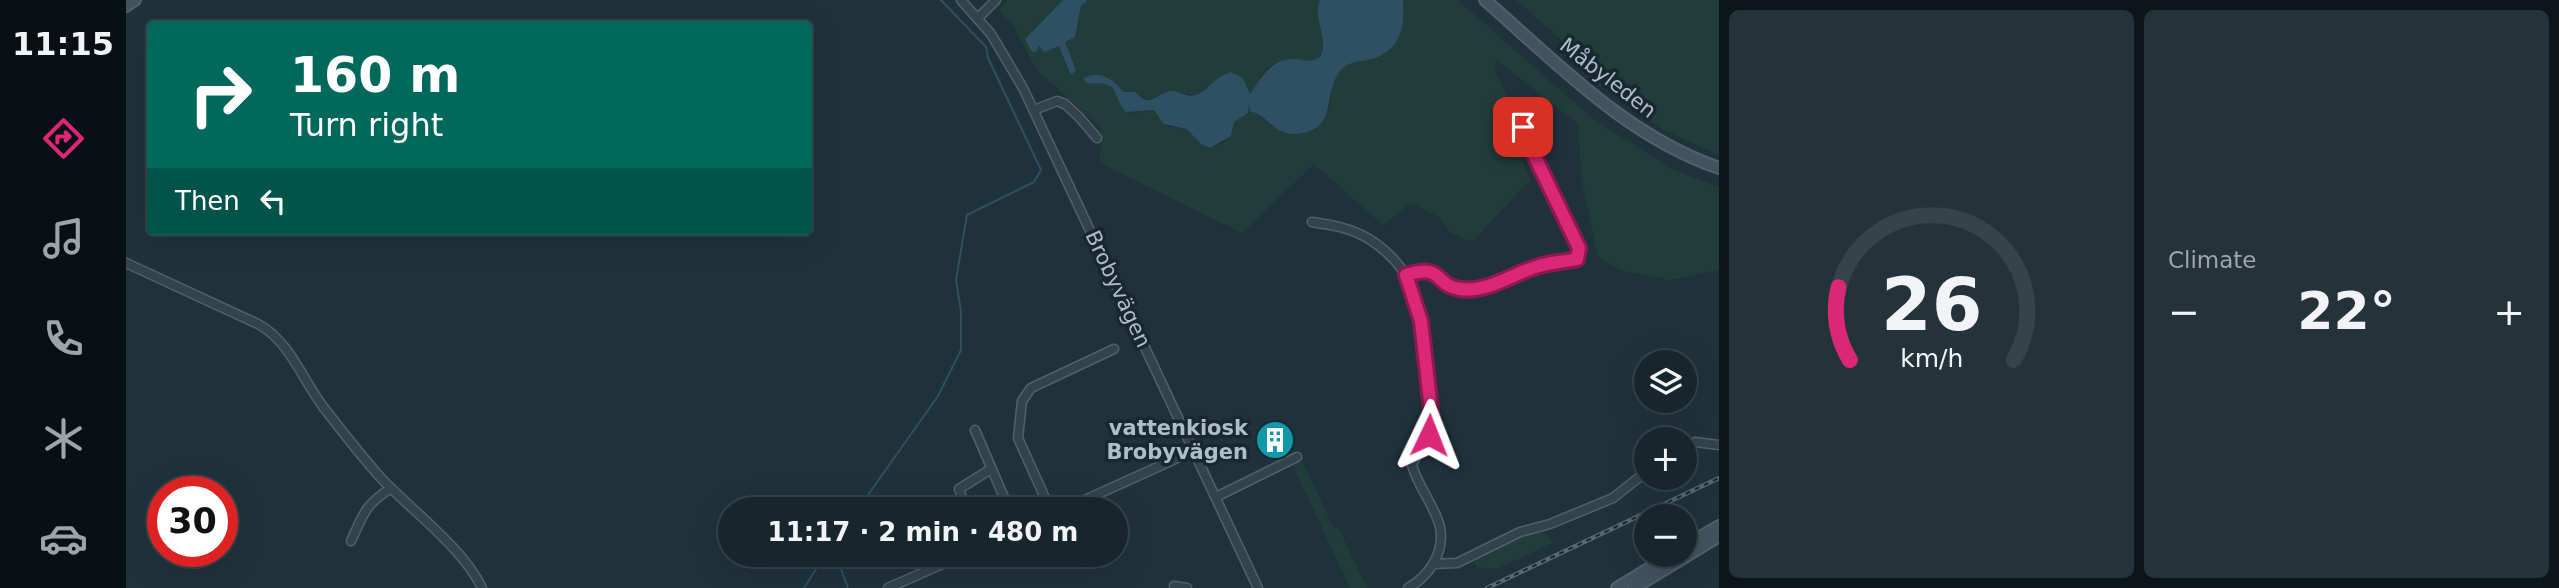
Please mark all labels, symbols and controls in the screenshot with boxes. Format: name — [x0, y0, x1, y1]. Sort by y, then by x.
text: 11:15 — [12, 25, 114, 63]
street label: Måbyleden — [1555, 32, 1661, 123]
text: 160 m — [290, 47, 460, 104]
icon: right — [175, 49, 266, 140]
pin — [1493, 97, 1553, 157]
text: Turn right — [290, 106, 443, 144]
icon: arrive — [1504, 108, 1542, 146]
icon: directions — [39, 114, 88, 163]
icon: left — [254, 182, 292, 220]
text: Then — [175, 186, 240, 216]
icon: music — [39, 214, 88, 263]
street label: Brobyvägen — [1080, 227, 1156, 351]
text: Climate — [2168, 247, 2257, 273]
text: 26 — [1881, 262, 1982, 347]
text: 22° — [2297, 281, 2396, 341]
text: − — [2168, 290, 2200, 334]
text: + — [2493, 290, 2525, 334]
icon: phone — [39, 314, 88, 363]
text: km/h — [1900, 344, 1963, 373]
map controls — [1634, 350, 1697, 567]
button: layers — [1634, 350, 1697, 413]
position arrow — [1392, 398, 1466, 472]
icon: climate — [39, 414, 88, 463]
place label: vattenkiosk Brobyvägen — [1106, 416, 1249, 464]
building icon: vattenkiosk Brobyvägen — [1254, 419, 1296, 461]
button: + — [1634, 427, 1697, 490]
speed limit sign: 30 — [147, 476, 238, 567]
button: − — [1634, 504, 1697, 567]
icon: car — [39, 514, 88, 563]
text: 11:17 · 2 min · 480 m — [768, 517, 1078, 547]

